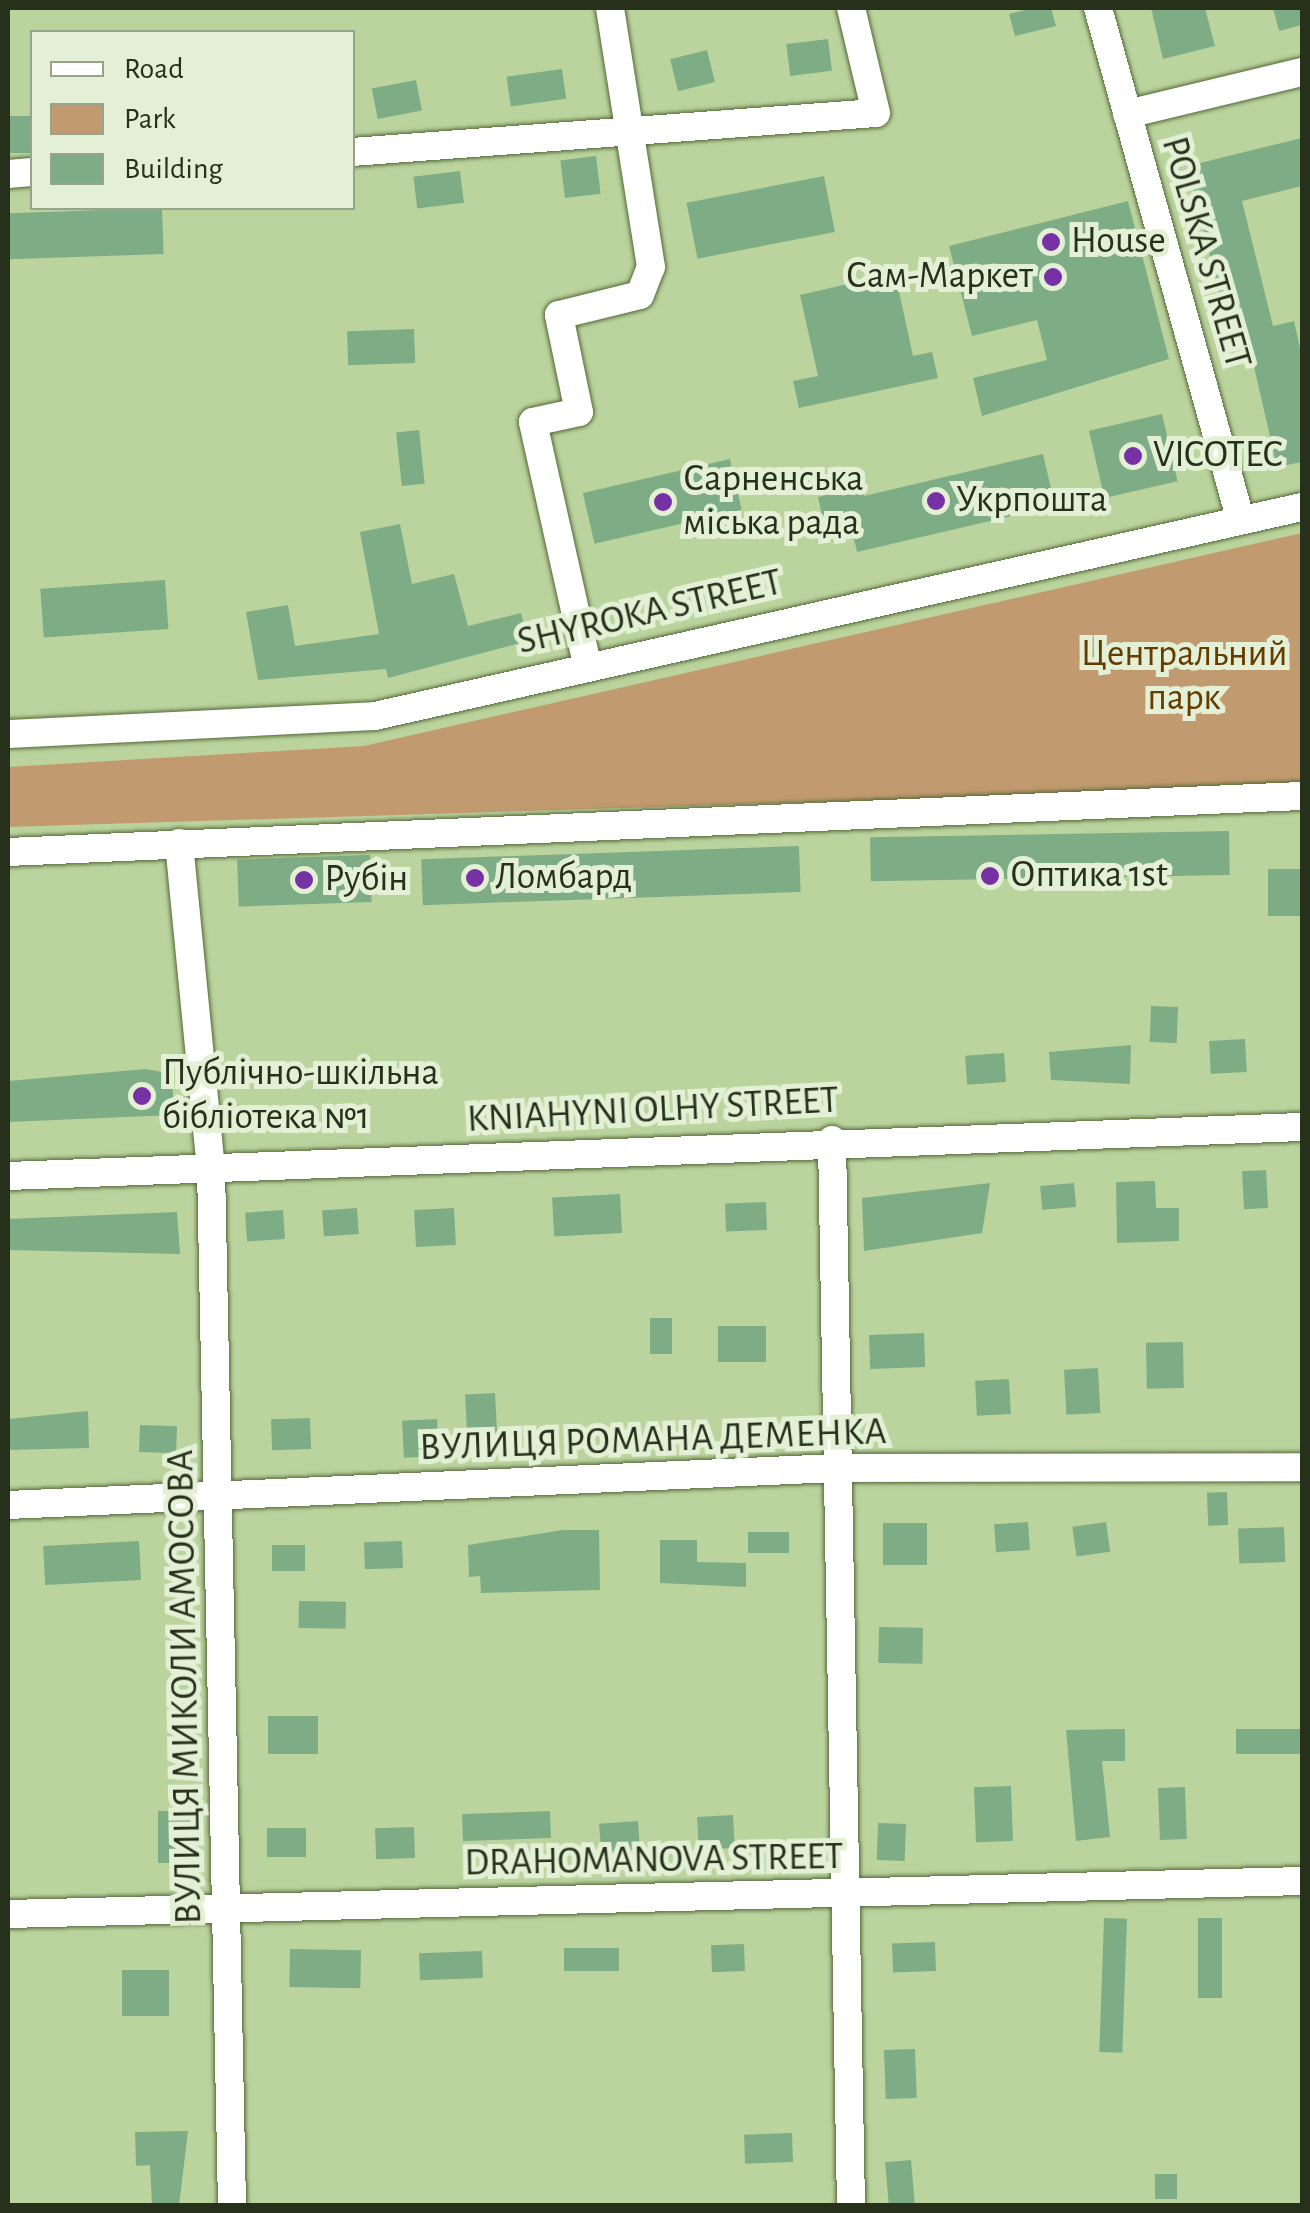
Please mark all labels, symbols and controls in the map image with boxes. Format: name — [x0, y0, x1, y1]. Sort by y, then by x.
legend — [30, 30, 355, 210]
text: Road — [124, 54, 184, 84]
text: Park — [124, 104, 176, 134]
street label: POLSKA STREET — [1150, 132, 1260, 374]
text: Building — [124, 154, 223, 184]
place label: House — [1071, 219, 1166, 265]
marker: House — [1040, 231, 1062, 253]
place label: Сам-Маркет — [846, 254, 1033, 300]
marker: Сам-Маркет — [1042, 266, 1064, 288]
place label: VICOTEC — [1153, 433, 1282, 479]
marker: VICOTEC — [1122, 445, 1144, 467]
place label: Сарненська міська рада — [683, 457, 863, 546]
place label: Укрпошта — [956, 478, 1107, 524]
marker: Укрпошта — [925, 490, 947, 512]
marker: Сарненська міська рада — [652, 491, 674, 513]
street label: SHYROKA STREET — [513, 560, 787, 666]
park label: Центральний парк — [1080, 632, 1288, 722]
place label: Оптика 1st — [1010, 853, 1168, 899]
place label: Ломбард — [495, 855, 632, 901]
place label: Рубін — [324, 857, 408, 903]
marker: Оптика 1st — [979, 865, 1001, 887]
marker: Ломбард — [464, 867, 486, 889]
marker: Рубін — [293, 869, 315, 891]
place label: Публічно-шкільна бібліотека №1 — [162, 1051, 439, 1140]
street label: KNIAHYNI OLHY STREET — [466, 1078, 840, 1144]
marker: Публічно-шкільна бібліотека №1 — [131, 1085, 153, 1107]
street label: ВУЛИЦЯ РОМАНА ДЕМЕНКА — [419, 1410, 887, 1472]
street label: ВУЛИЦЯ МИКОЛИ АМОСОВА — [159, 1449, 213, 1925]
street label: DRAHOMANOVA STREET — [464, 1835, 844, 1887]

